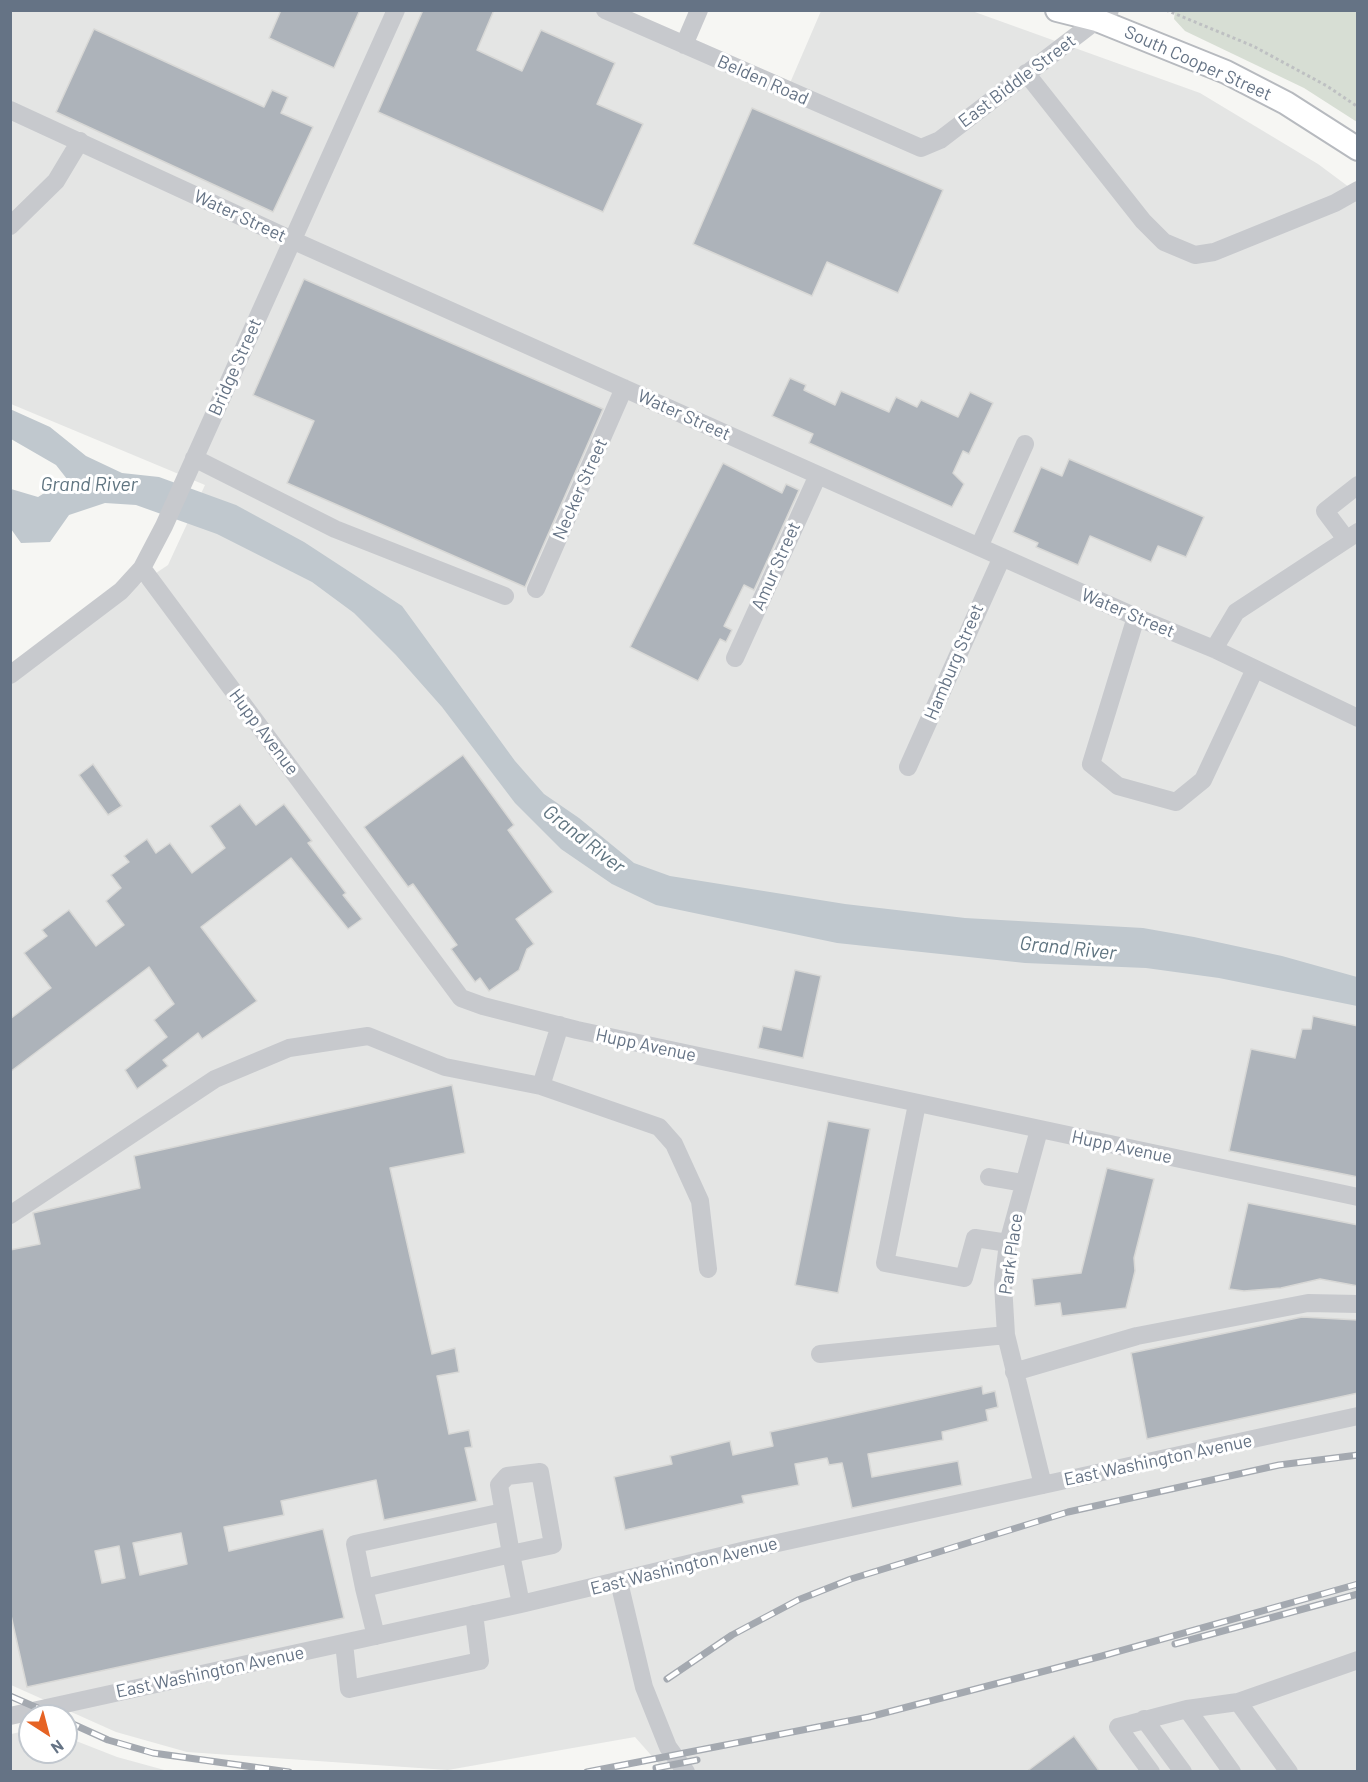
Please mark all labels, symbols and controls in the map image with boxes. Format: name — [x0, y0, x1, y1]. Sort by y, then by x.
street label: South Cooper Street — [1121, 21, 1275, 105]
street label: East Biddle Street — [954, 30, 1080, 132]
street label: Belden Road — [714, 50, 812, 110]
street label: Water Street — [190, 185, 290, 247]
street label: Bridge Street — [204, 315, 266, 419]
street label: Water Street — [634, 385, 734, 445]
street label: Necker Street — [548, 435, 612, 543]
water label: Grand River — [40, 472, 138, 496]
street label: Amur Street — [747, 518, 805, 614]
street label: Water Street — [1078, 584, 1178, 642]
street label: Hamburg Street — [920, 601, 988, 723]
street label: Hupp Avenue — [225, 685, 303, 779]
water label: Grand River — [538, 800, 630, 878]
water label: Grand River — [1018, 931, 1118, 965]
street label: Hupp Avenue — [594, 1024, 698, 1066]
street label: Hupp Avenue — [1070, 1126, 1174, 1168]
street label: Park Place — [995, 1212, 1027, 1296]
street label: East Washington Avenue — [1062, 1429, 1254, 1491]
street label: East Washington Avenue — [588, 1532, 780, 1600]
street label: East Washington Avenue — [114, 1641, 306, 1703]
north arrow — [18, 1704, 78, 1764]
text: N — [48, 1737, 68, 1758]

